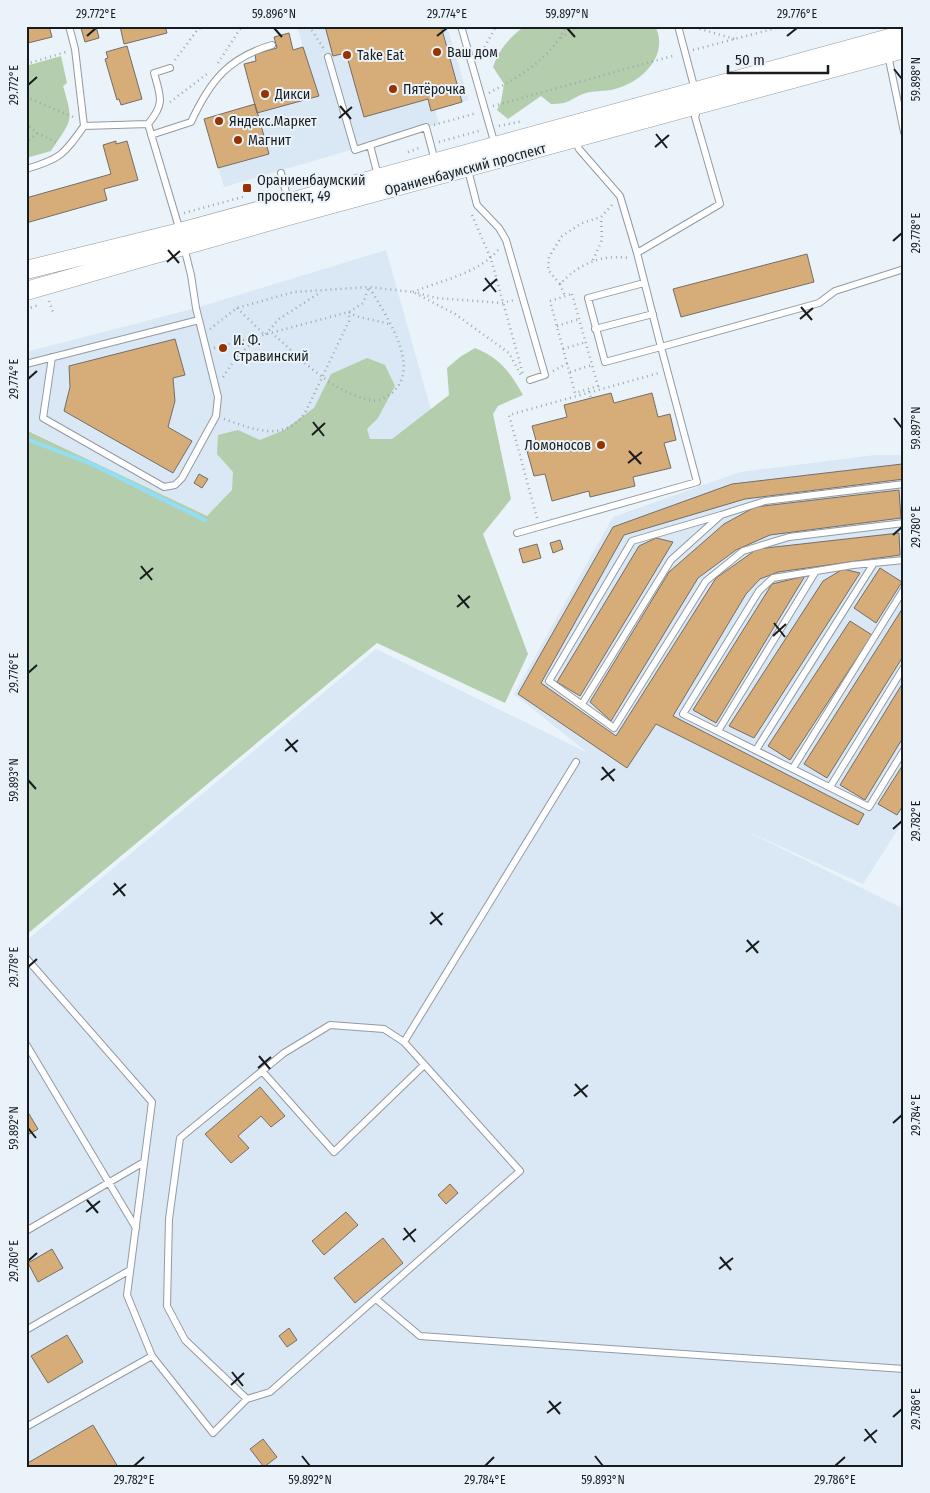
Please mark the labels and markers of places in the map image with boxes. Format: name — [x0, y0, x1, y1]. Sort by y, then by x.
place label: Ваш дом — [447, 44, 498, 61]
marker: Ваш дом — [431, 46, 443, 58]
place label: Take Eat — [357, 47, 405, 64]
marker: Take Eat — [341, 49, 353, 61]
place label: Пятёрочка — [403, 81, 466, 98]
marker: Пятёрочка — [387, 83, 399, 95]
place label: Дикси — [274, 86, 310, 103]
marker: Дикси — [259, 88, 271, 100]
place label: Яндекс.Маркет — [229, 113, 317, 130]
marker: Яндекс.Маркет — [213, 115, 225, 127]
place label: Магнит — [248, 132, 291, 149]
marker: Магнит — [232, 134, 244, 146]
place label: Ораниенбаумский проспект, 49 — [257, 172, 365, 205]
marker: Ораниенбаумский проспект, 49 — [241, 182, 253, 194]
place label: И. Ф. Стравинский — [233, 332, 309, 365]
marker: И. Ф. Стравинский — [217, 342, 229, 354]
place label: Ломоносов — [525, 437, 591, 454]
marker: Ломоносов — [595, 439, 607, 451]

